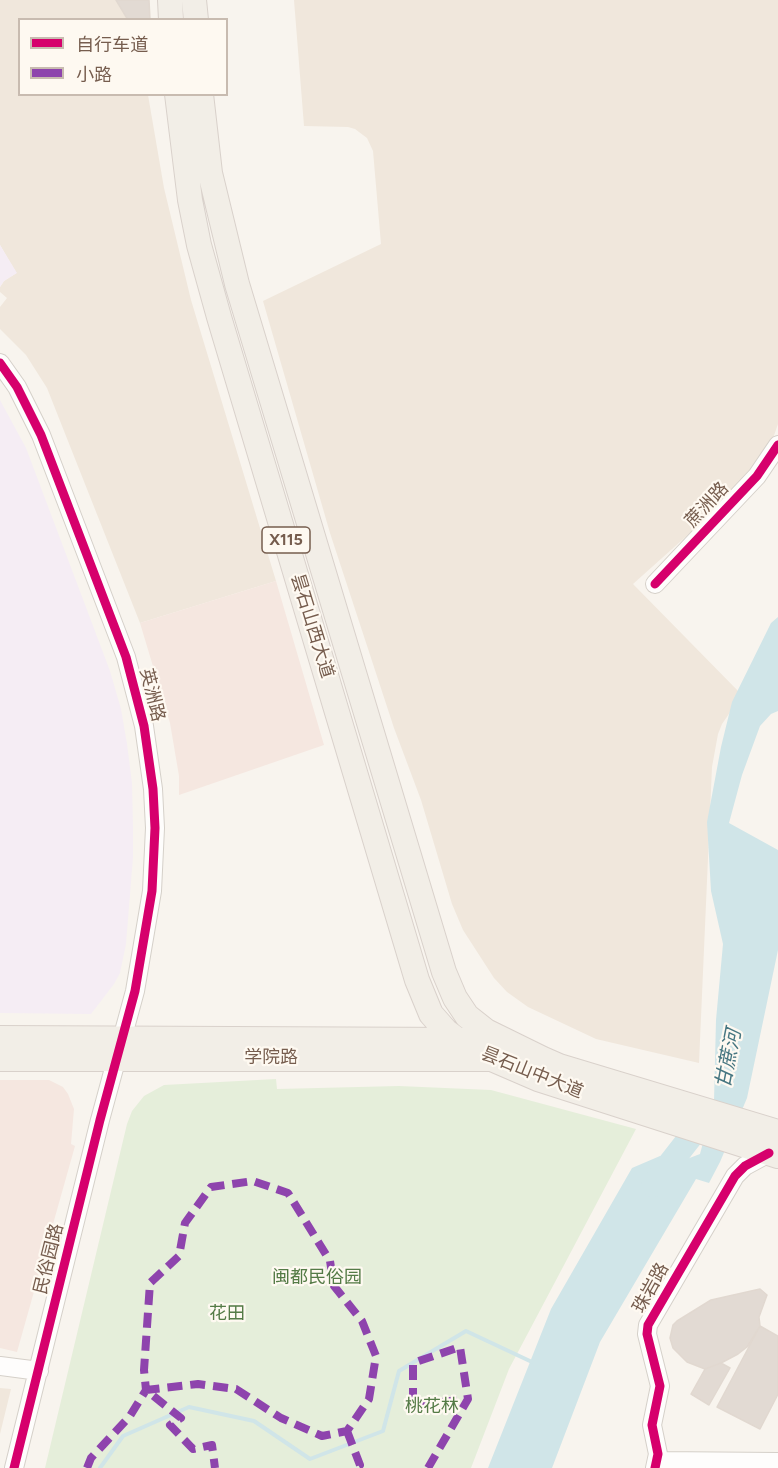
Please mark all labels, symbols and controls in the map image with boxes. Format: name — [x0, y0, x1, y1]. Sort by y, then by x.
legend — [18, 18, 228, 96]
text: 自行车道 — [76, 34, 148, 56]
text: 小路 — [76, 64, 112, 86]
street label: 蔗洲路 — [681, 478, 733, 532]
road number: X115 — [262, 527, 310, 553]
street label: 昙石山西大道 — [286, 571, 338, 681]
street label: 英洲路 — [135, 666, 169, 724]
water label: 甘蔗河 — [711, 1027, 747, 1091]
street label: 昙石山中大道 — [478, 1043, 586, 1103]
street label: 学院路 — [244, 1047, 298, 1069]
street label: 民俗园路 — [30, 1221, 68, 1297]
street label: 珠岩路 — [628, 1259, 674, 1317]
park label: 闽都民俗园 — [272, 1267, 362, 1289]
park label: 花田 — [209, 1303, 245, 1325]
park label: 桃花林 — [405, 1396, 459, 1418]

